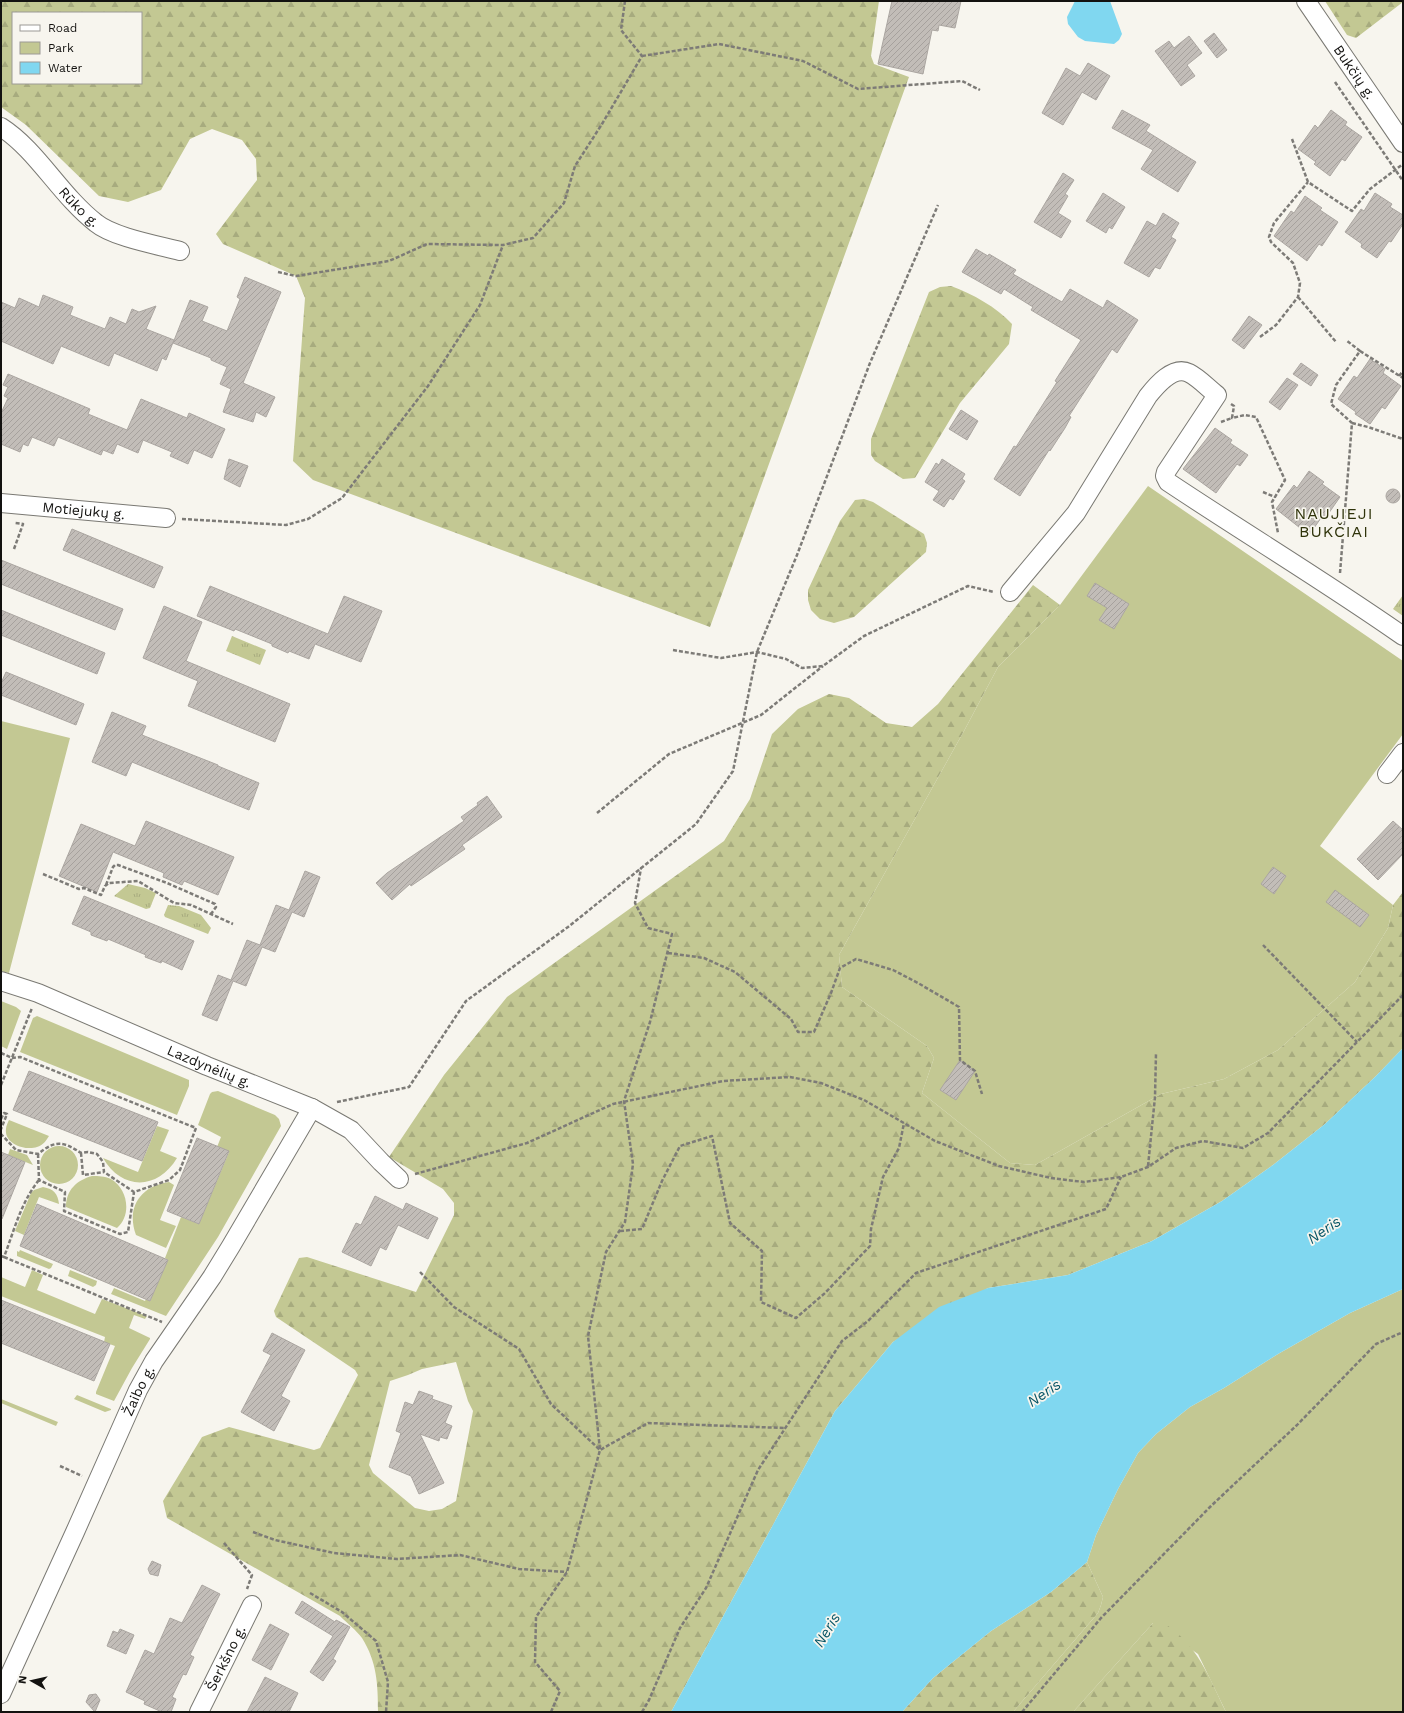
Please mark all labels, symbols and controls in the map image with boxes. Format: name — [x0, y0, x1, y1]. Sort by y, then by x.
legend — [12, 12, 142, 84]
text: Road — [48, 21, 77, 35]
text: Park — [48, 41, 74, 55]
street label: Bukčių g. — [1331, 42, 1379, 102]
text: Water — [48, 61, 83, 75]
street label: Rūko g. — [56, 184, 102, 230]
street label: Motiejukų g. — [42, 499, 126, 522]
district label: NAUJIEJI BUKČIAI — [1295, 504, 1373, 541]
street label: Lazdynėlių g. — [165, 1042, 253, 1091]
water label: Neris — [1304, 1212, 1344, 1248]
street label: Žaibo g. — [120, 1363, 158, 1418]
water label: Neris — [1024, 1375, 1064, 1411]
water label: Neris — [810, 1609, 844, 1650]
street label: Šerkšno g. — [203, 1623, 249, 1694]
north arrow — [12, 1661, 52, 1701]
text: N — [16, 1675, 30, 1685]

